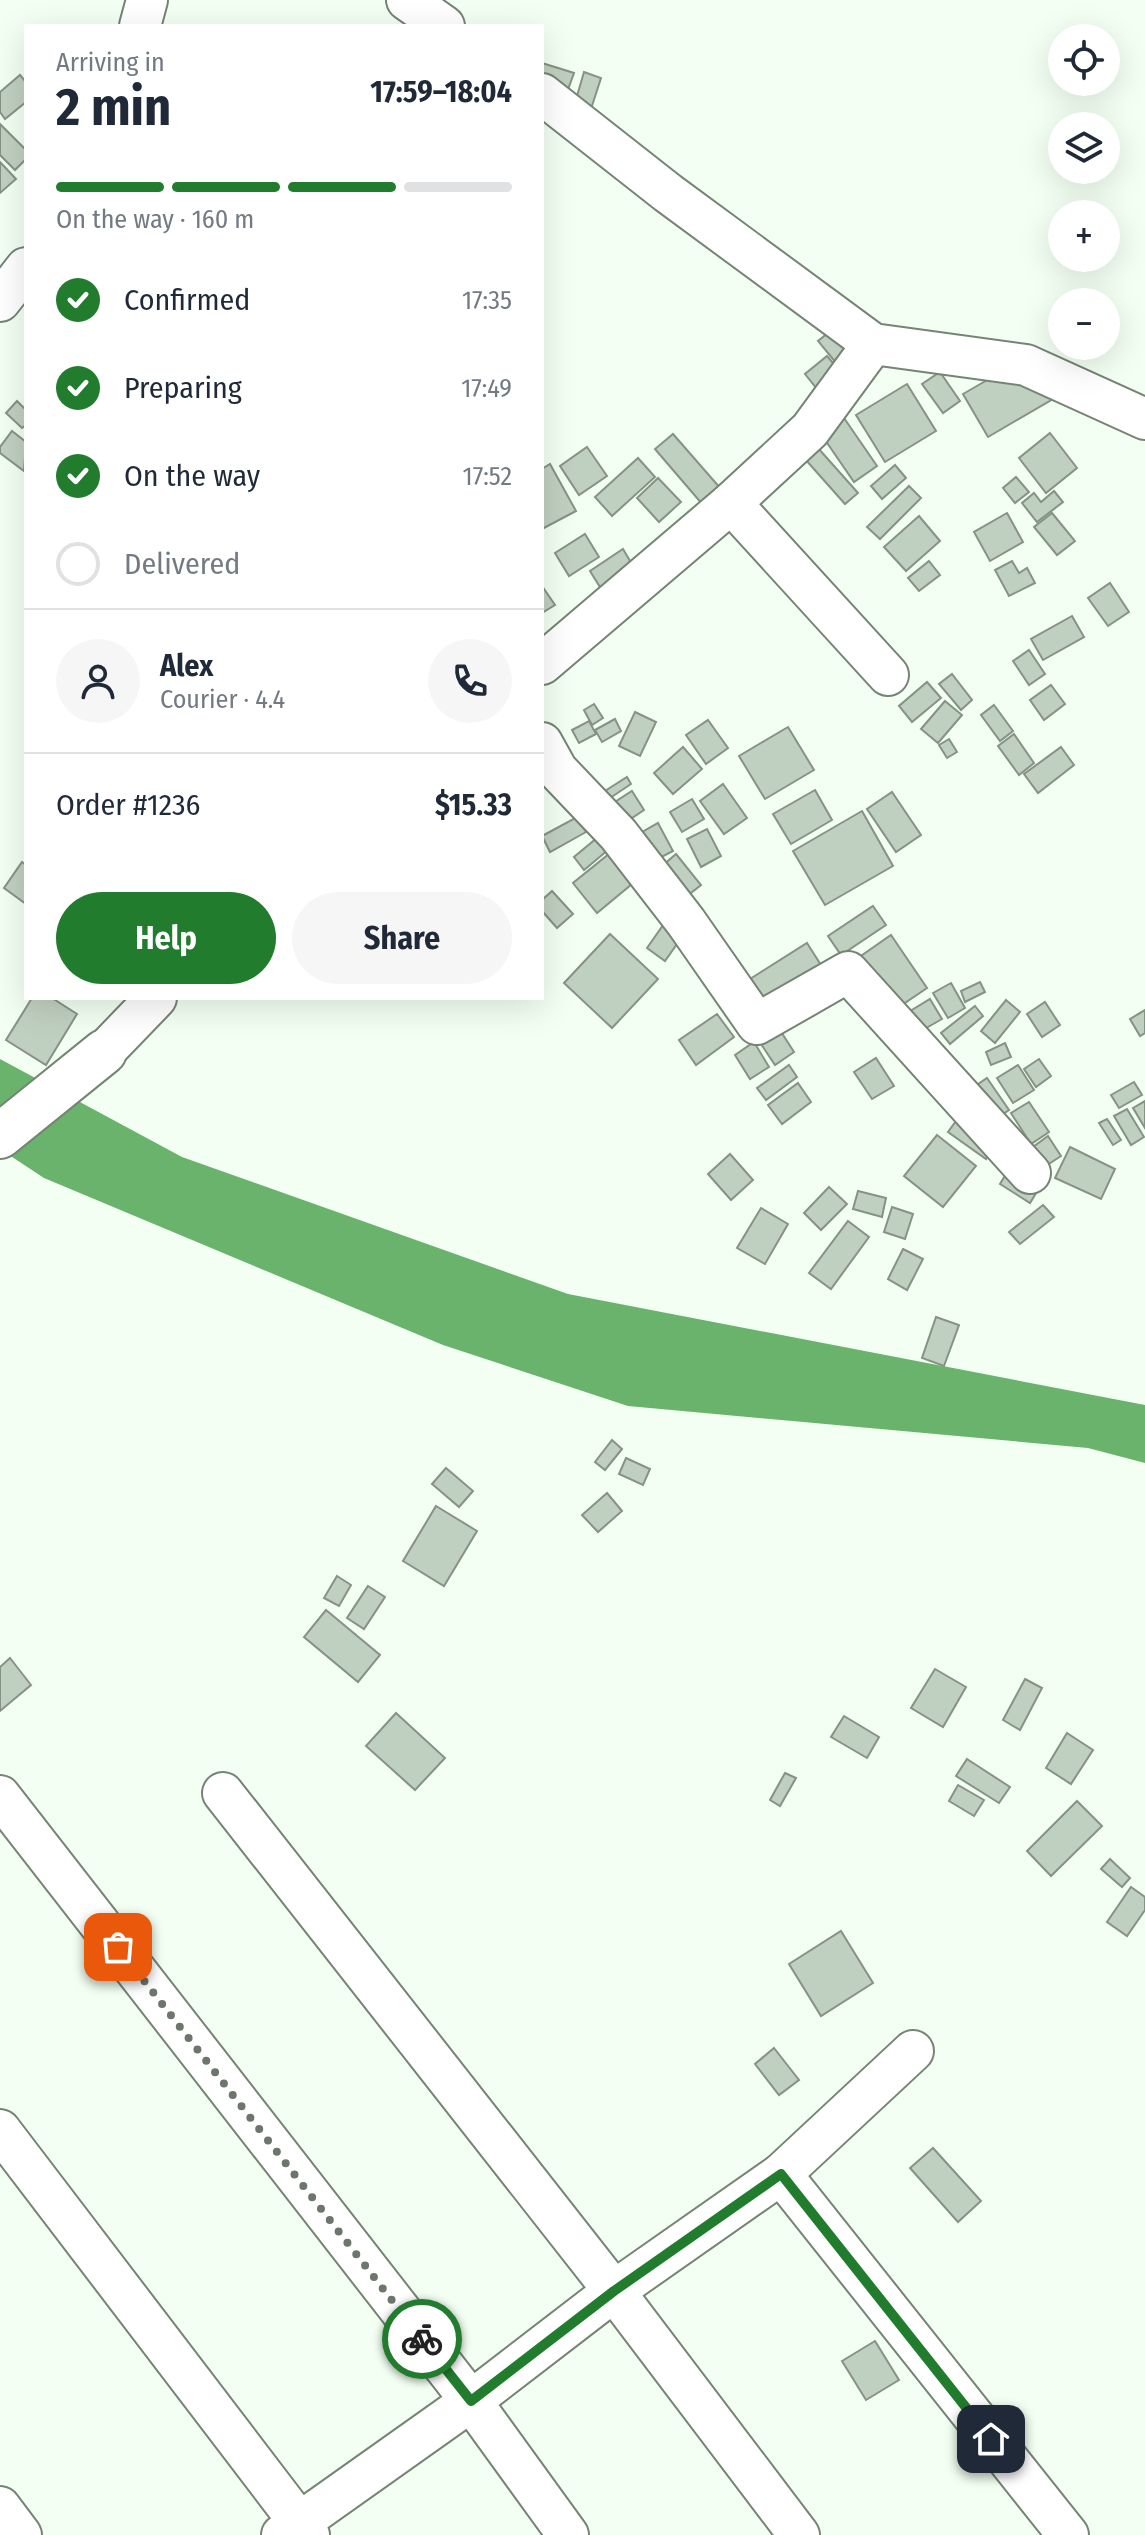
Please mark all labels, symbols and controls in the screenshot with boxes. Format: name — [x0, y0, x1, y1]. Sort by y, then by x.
map controls — [1048, 24, 1120, 360]
button: locate — [1048, 24, 1120, 96]
text: Arriving in — [56, 47, 165, 78]
text: 17:59–18:04 — [370, 74, 512, 110]
text: 2 min — [56, 76, 171, 139]
button: layers — [1048, 112, 1120, 184]
button: + — [1048, 200, 1120, 272]
text: On the way · 160 m — [56, 204, 254, 235]
icon: check — [56, 278, 100, 322]
text: Confirmed — [124, 282, 250, 318]
text: 17:35 — [462, 285, 512, 316]
button: − — [1048, 288, 1120, 360]
icon: check — [56, 366, 100, 410]
text: Preparing — [124, 370, 242, 406]
text: 17:49 — [461, 373, 512, 404]
icon: check — [56, 454, 100, 498]
text: On the way — [124, 458, 260, 494]
text: 17:52 — [463, 461, 512, 492]
text: Delivered — [124, 546, 240, 582]
button: person — [56, 639, 140, 723]
button: phone — [428, 639, 512, 723]
text: Alex — [160, 648, 213, 684]
text: Courier · 4.4 — [160, 684, 285, 715]
text: Order #1236 — [56, 787, 200, 823]
text: $15.33 — [435, 787, 512, 823]
button: Help — [56, 892, 276, 984]
button: Share — [292, 892, 512, 984]
pin — [84, 1913, 152, 1981]
icon: bag — [96, 1925, 140, 1969]
courier — [382, 2299, 462, 2379]
icon: bike — [400, 2317, 444, 2361]
pin — [957, 2405, 1025, 2473]
icon: home — [969, 2417, 1013, 2461]

